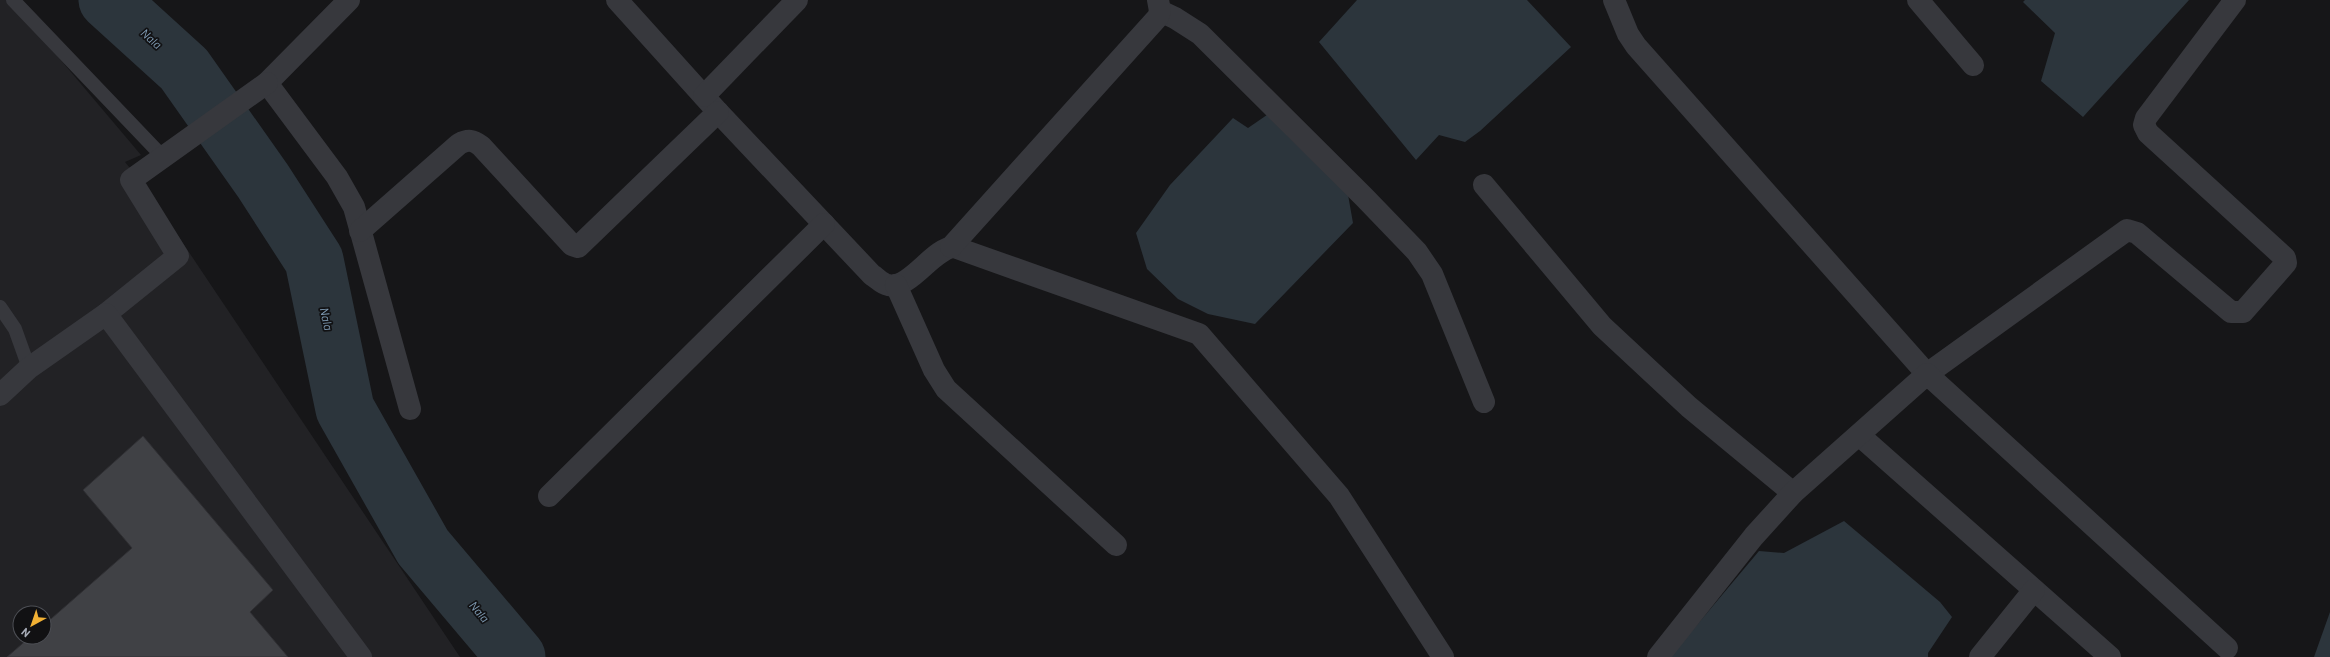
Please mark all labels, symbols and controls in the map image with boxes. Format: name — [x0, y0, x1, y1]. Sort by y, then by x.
water label: Nala — [138, 25, 165, 51]
water label: Nala — [318, 306, 336, 332]
water label: Nala — [467, 598, 493, 625]
north arrow — [12, 605, 52, 645]
text: N — [18, 626, 32, 640]

